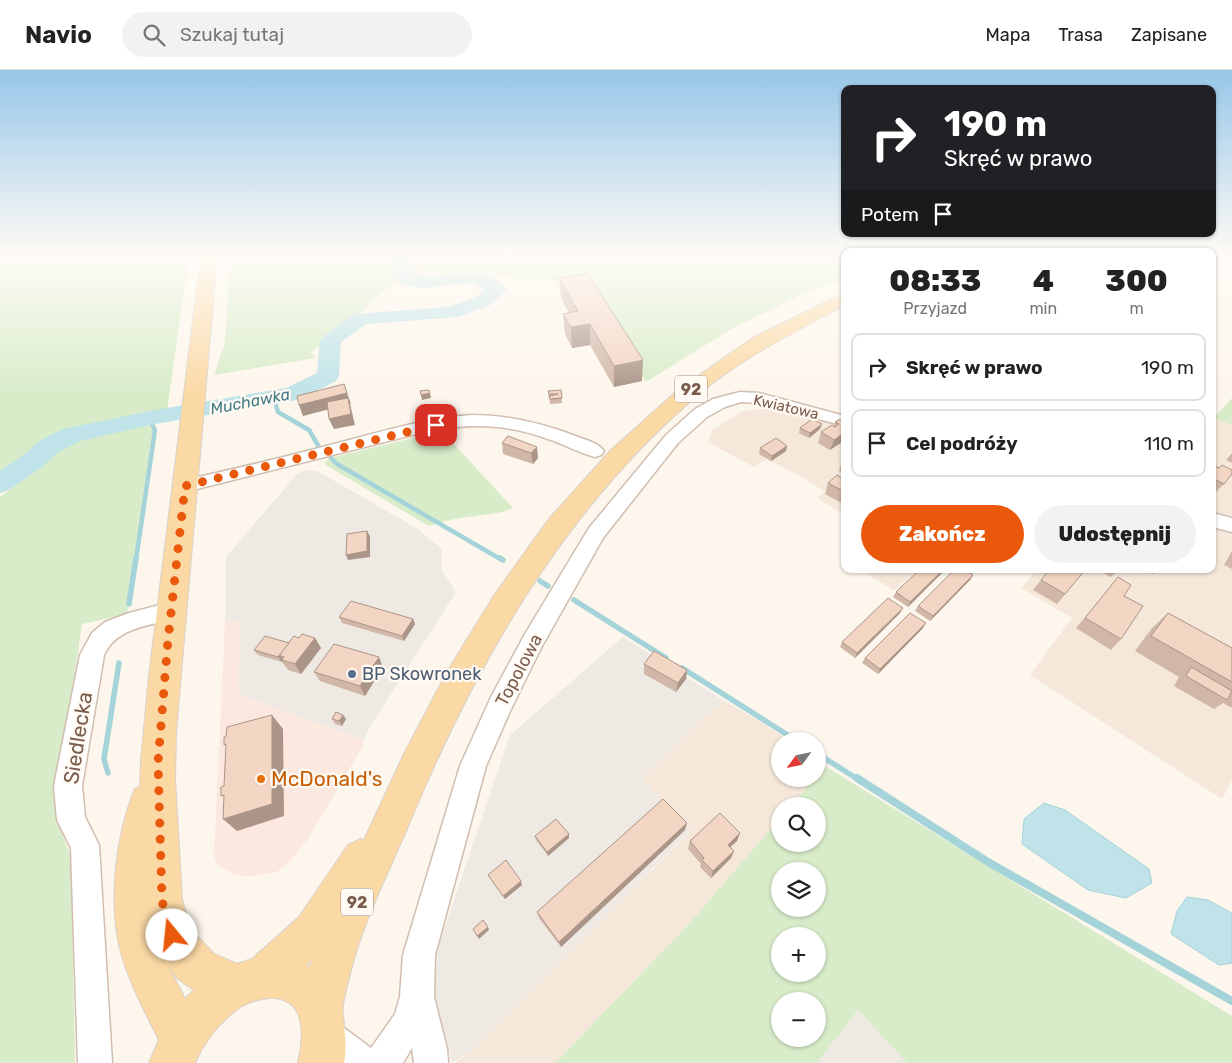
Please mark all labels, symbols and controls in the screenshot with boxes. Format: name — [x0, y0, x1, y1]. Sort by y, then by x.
search box — [122, 12, 472, 57]
text: Navio — [25, 21, 92, 49]
icon: search — [140, 21, 168, 49]
text: Szukaj tutaj — [180, 23, 284, 46]
text: Mapa — [985, 24, 1030, 46]
text: Trasa — [1058, 24, 1103, 46]
text: Zapisane — [1131, 24, 1207, 46]
text: 190 m — [944, 103, 1047, 145]
icon: right — [861, 105, 926, 170]
text: Skręć w prawo — [944, 145, 1092, 172]
icon: arrive — [929, 200, 957, 228]
text: Potem — [861, 203, 919, 226]
text: 08:33 — [889, 263, 981, 299]
text: 4 — [1033, 263, 1054, 299]
text: 300 — [1105, 263, 1168, 299]
text: Przyjazd — [903, 299, 967, 318]
text: min — [1029, 299, 1057, 318]
text: m — [1129, 299, 1144, 318]
icon: right — [863, 353, 891, 381]
text: Skręć w prawo — [906, 356, 1043, 379]
text: 190 m — [1141, 356, 1194, 379]
road number: 92 — [675, 376, 707, 402]
water label: Muchawka — [209, 384, 292, 419]
street label: Kwiatowa — [752, 391, 820, 423]
pin — [415, 404, 457, 446]
icon: arrive — [422, 411, 450, 439]
icon: arrive — [863, 429, 891, 457]
text: Cel podróży — [906, 432, 1018, 455]
text: 110 m — [1144, 432, 1194, 455]
button: Zakończ — [861, 505, 1024, 563]
button: Udostępnij — [1034, 505, 1196, 563]
street label: Topolowa — [491, 630, 547, 710]
place label: BP Skowronek — [362, 663, 482, 685]
marker: BP Skowronek — [346, 668, 358, 680]
street label: Siedlecka — [58, 690, 97, 786]
north arrow — [771, 732, 826, 788]
map controls — [771, 732, 826, 1047]
place label: McDonald's — [271, 766, 383, 791]
marker: McDonald's — [255, 773, 267, 785]
button: search — [771, 797, 826, 852]
button: layers — [771, 862, 826, 917]
road number: 92 — [341, 889, 373, 916]
position arrow — [145, 908, 197, 960]
button: + — [771, 927, 826, 982]
button: − — [771, 992, 826, 1047]

